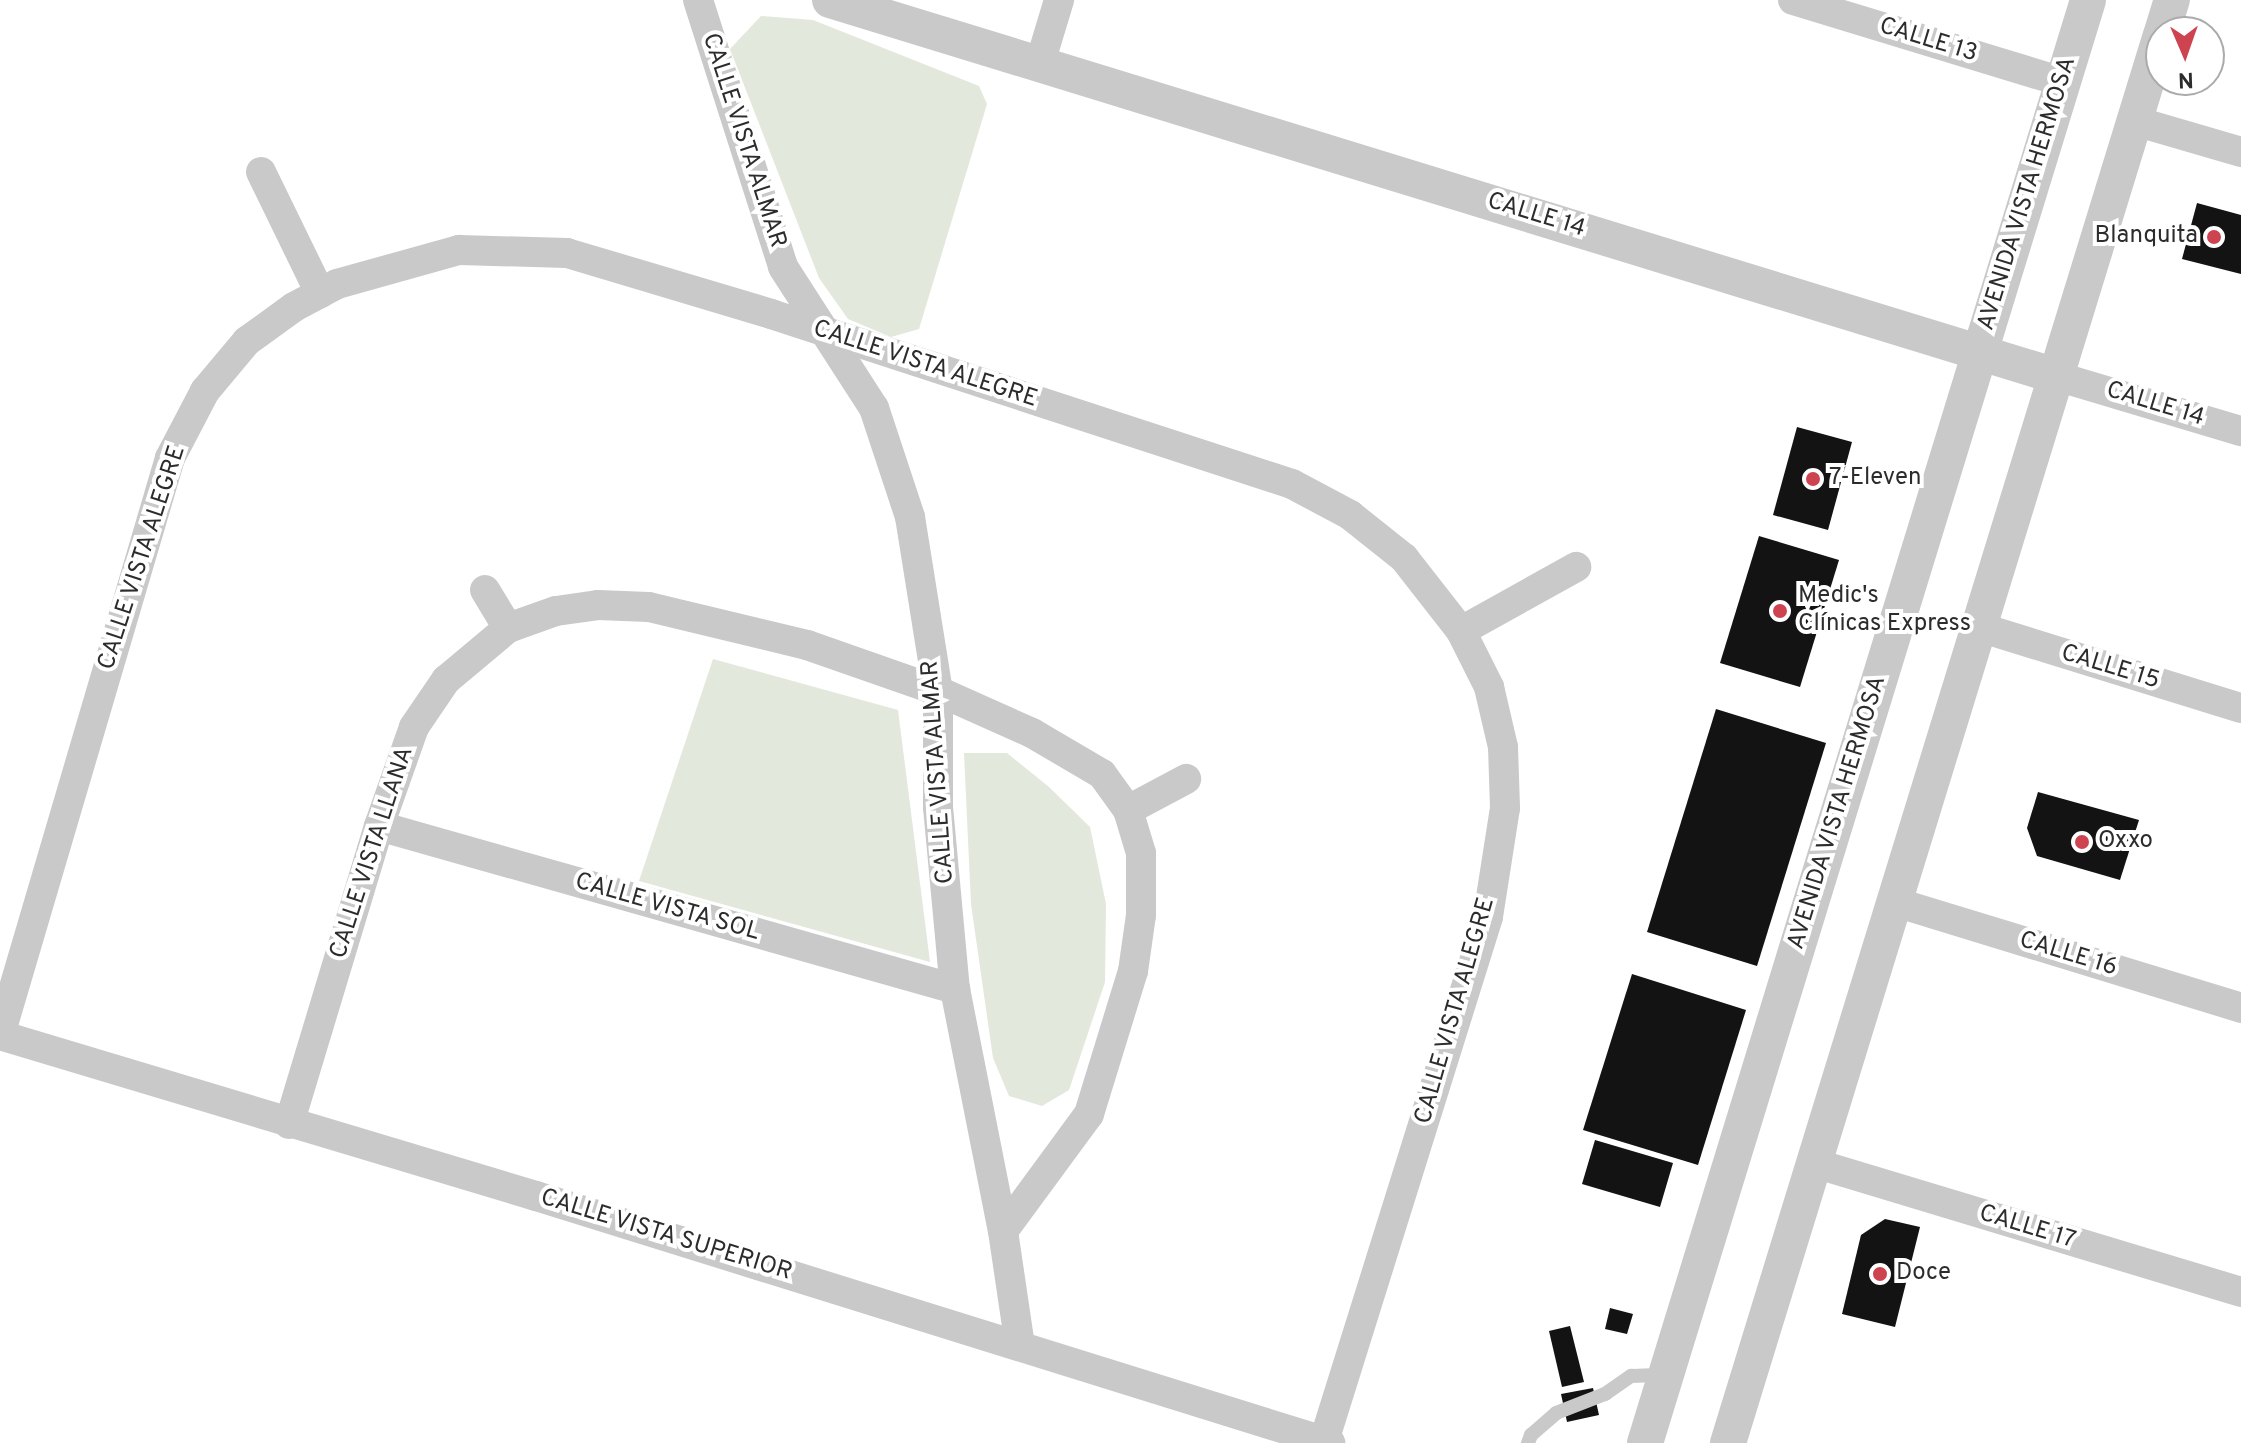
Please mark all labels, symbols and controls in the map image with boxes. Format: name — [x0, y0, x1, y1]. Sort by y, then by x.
street label: CALLE 13 — [1875, 12, 1981, 70]
north arrow — [2145, 16, 2225, 96]
street label: CALLE VISTA ALMAR — [694, 29, 792, 253]
street label: AVENIDA VISTA HERMOSA — [1972, 52, 2084, 336]
text: N — [2177, 65, 2194, 92]
street label: CALLE 14 — [1483, 187, 1589, 245]
place label: Blanquita — [2095, 223, 2198, 251]
marker: Blanquita — [2205, 228, 2223, 246]
street label: CALLE VISTA ALEGRE — [808, 315, 1042, 415]
street label: CALLE 14 — [2102, 376, 2208, 434]
street label: CALLE VISTA ALEGRE — [93, 441, 193, 675]
place label: 7-Eleven — [1829, 465, 1922, 493]
marker: 7-Eleven — [1804, 470, 1822, 488]
place label: Medic's Clínicas Express — [1798, 583, 1971, 639]
marker: Medic's Clínicas Express — [1769, 600, 1791, 622]
street label: CALLE 15 — [2057, 639, 2163, 697]
street label: CALLE VISTA ALMAR — [917, 658, 961, 886]
street label: AVENIDA VISTA HERMOSA — [1782, 671, 1894, 955]
street label: CALLE VISTA LLANA — [325, 742, 421, 964]
place label: Oxxo — [2098, 828, 2153, 856]
marker: Oxxo — [2073, 833, 2091, 851]
street label: CALLE VISTA SOL — [571, 868, 763, 948]
street label: CALLE VISTA ALEGRE — [1410, 893, 1502, 1129]
street label: CALLE 16 — [2016, 926, 2120, 984]
street label: CALLE VISTA SUPERIOR — [536, 1184, 796, 1288]
street label: CALLE 17 — [1975, 1200, 2079, 1256]
place label: Doce — [1896, 1260, 1951, 1288]
marker: Doce — [1871, 1265, 1889, 1283]

